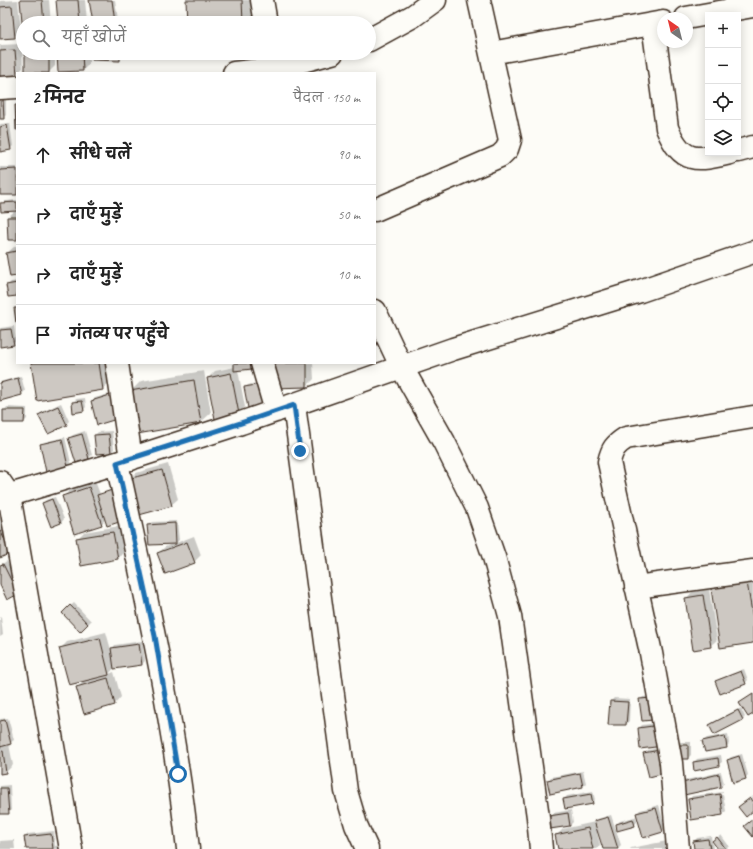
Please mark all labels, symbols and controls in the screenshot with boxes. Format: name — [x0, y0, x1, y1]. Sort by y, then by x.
north arrow — [657, 12, 693, 48]
map controls — [705, 12, 741, 156]
button: + — [705, 12, 741, 48]
search box — [16, 16, 376, 60]
icon: search — [30, 27, 52, 49]
text: यहाँ खोजें — [62, 28, 126, 47]
button: − — [705, 48, 741, 84]
button: locate — [705, 84, 741, 120]
text: 2 मिनट — [32, 87, 85, 108]
text: पैदल · 150 m — [293, 90, 360, 106]
button: layers — [705, 120, 741, 156]
icon: ahead — [32, 144, 54, 166]
text: सीधे चलें — [70, 145, 131, 164]
text: 90 m — [338, 147, 360, 163]
icon: right — [32, 204, 54, 226]
text: दाएँ मुड़ें — [70, 205, 122, 224]
text: 50 m — [338, 207, 360, 223]
icon: right — [32, 264, 54, 286]
text: दाएँ मुड़ें — [70, 265, 122, 284]
text: 10 m — [338, 267, 360, 283]
icon: arrive — [32, 324, 54, 346]
text: गंतव्य पर पहुँचे — [70, 325, 168, 344]
route end — [291, 442, 309, 460]
route start — [169, 765, 187, 783]

